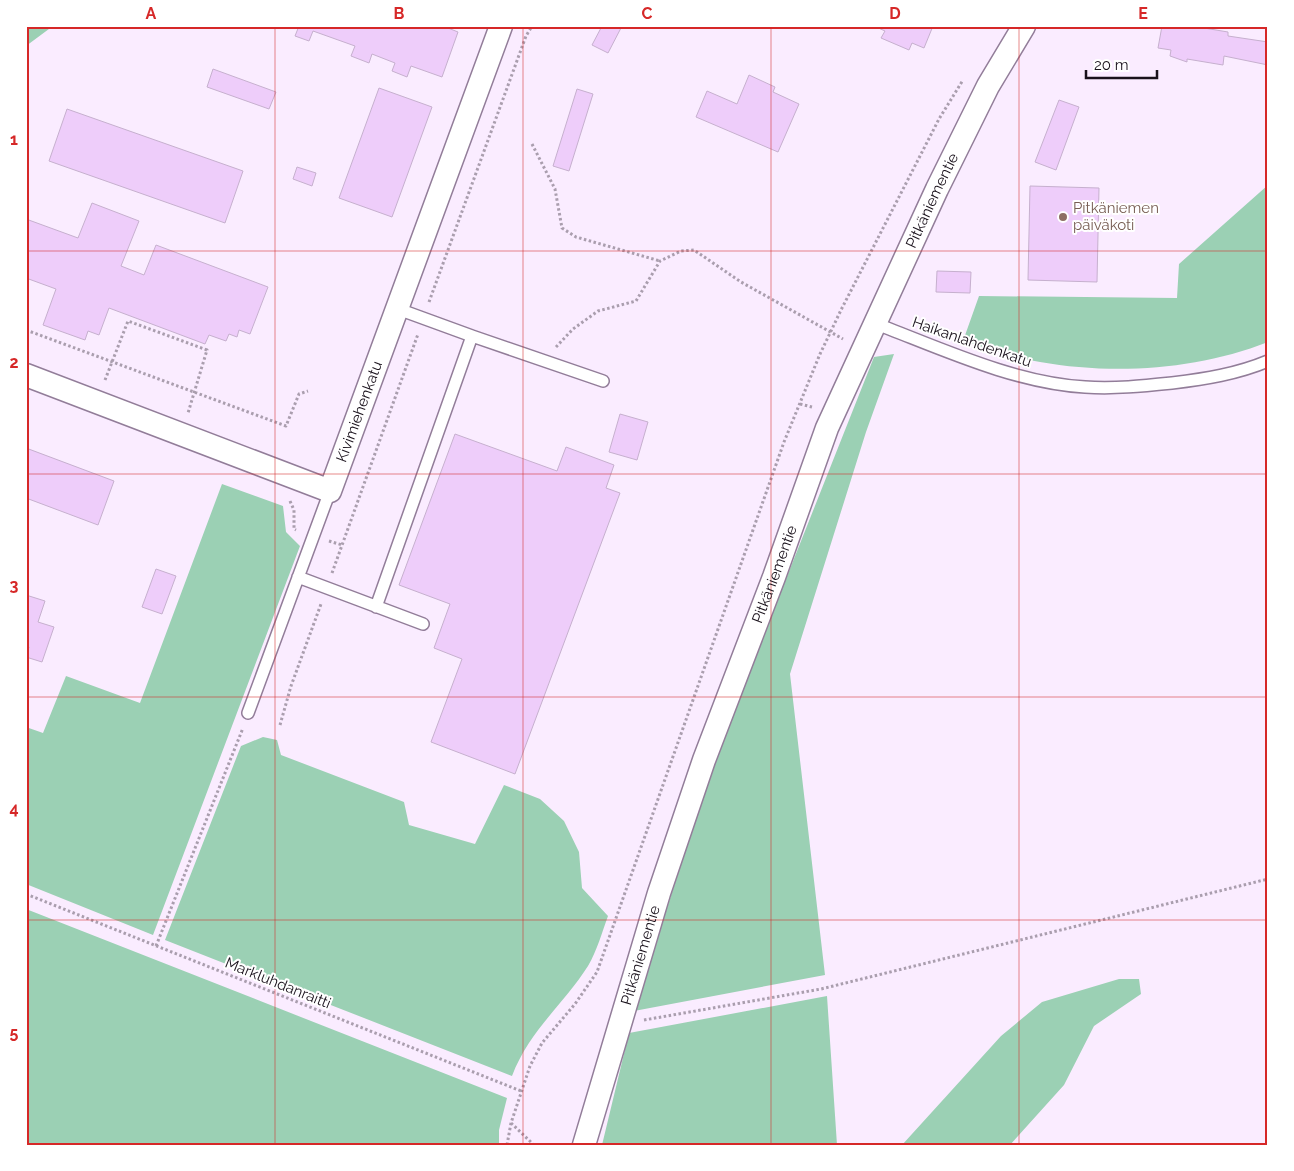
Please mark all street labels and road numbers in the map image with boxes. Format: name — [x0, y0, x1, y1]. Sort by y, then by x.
street label: Pitkäniementie — [902, 150, 962, 251]
street label: Haikanlahdenkatu — [910, 313, 1034, 371]
street label: Kivimiehenkatu — [332, 358, 386, 465]
street label: Pitkäniementie — [748, 523, 801, 626]
street label: Pitkäniementie — [617, 903, 664, 1007]
street label: Markluhdanraitti — [222, 954, 334, 1012]

